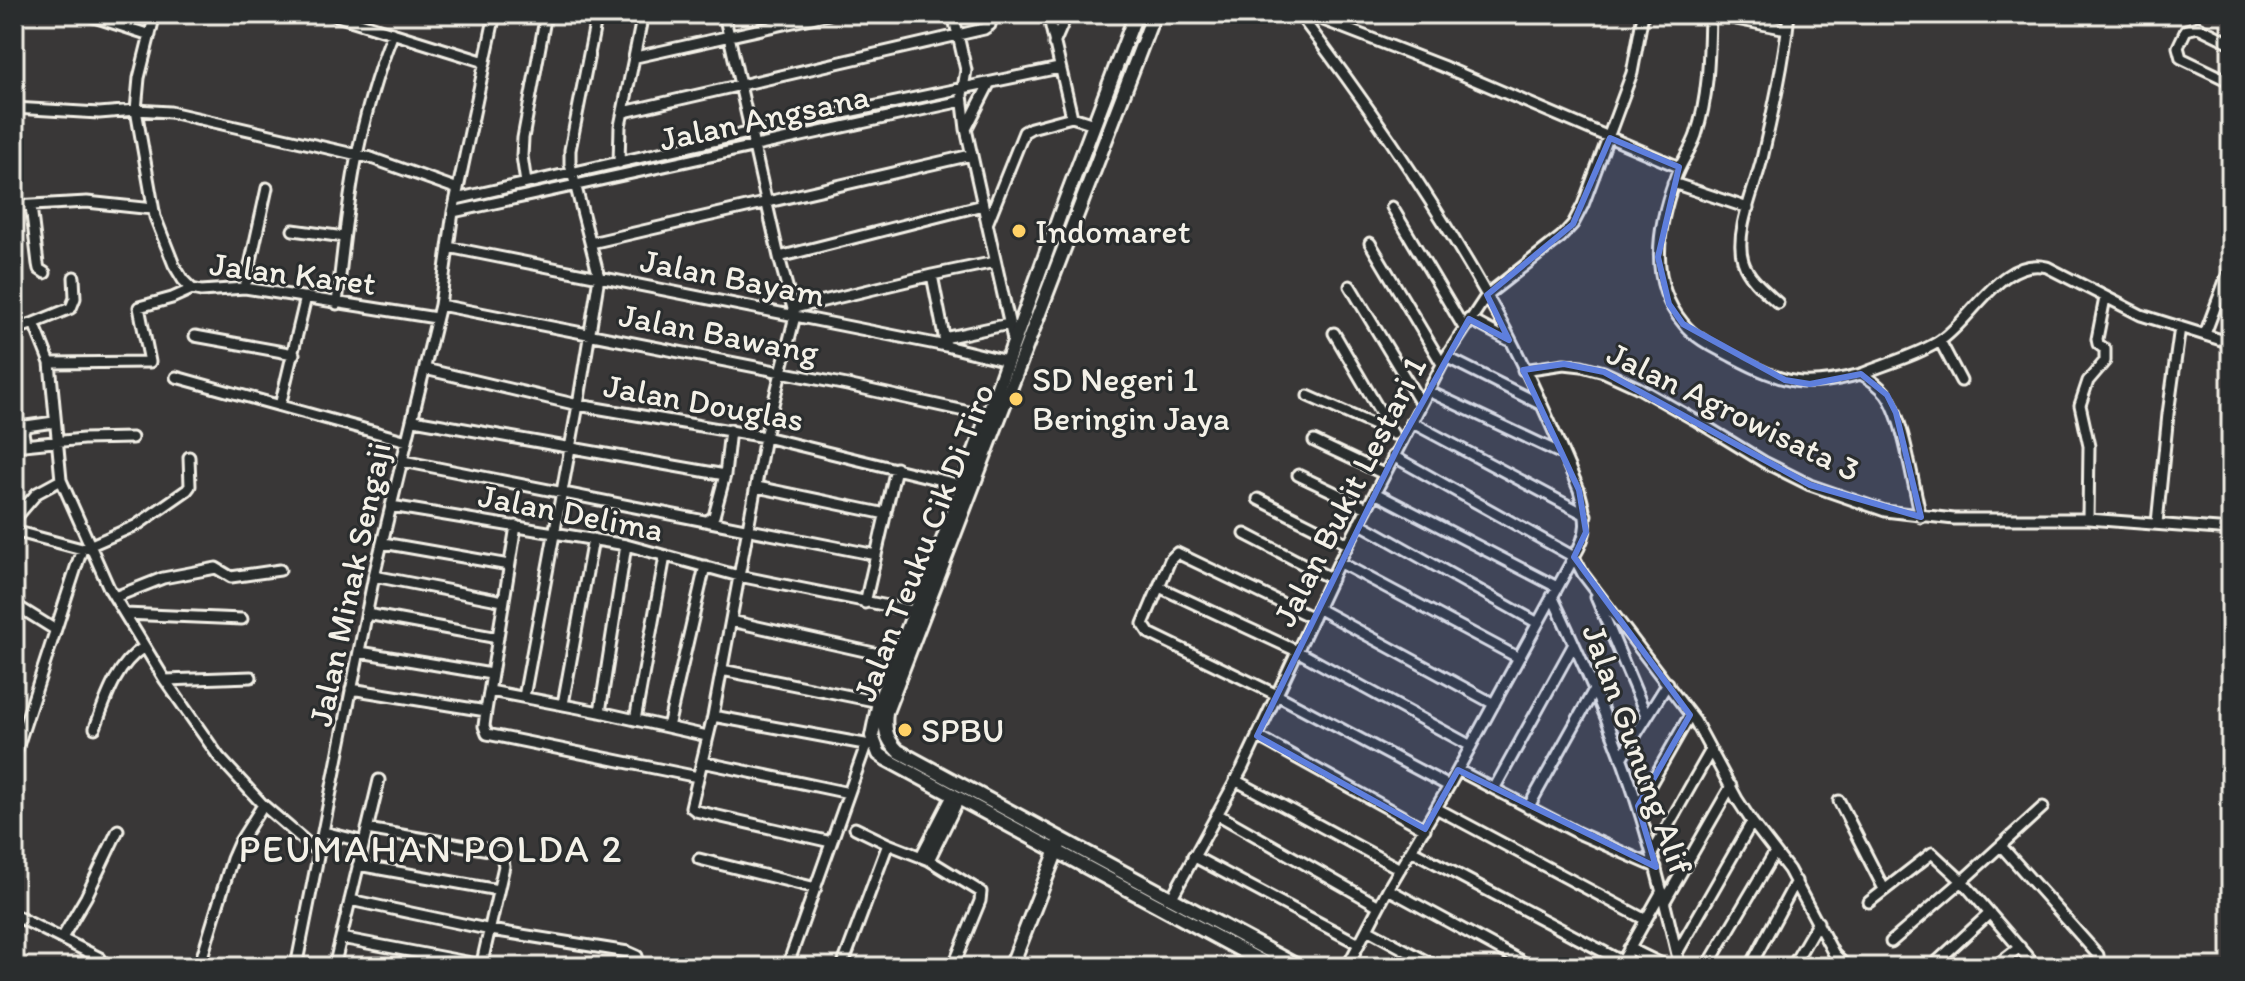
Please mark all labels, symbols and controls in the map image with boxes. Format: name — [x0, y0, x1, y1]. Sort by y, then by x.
street label: Jalan Angsana — [656, 75, 873, 160]
place label: Indomaret — [1035, 211, 1191, 252]
marker: Indomaret — [1010, 222, 1028, 240]
street label: Jalan Bayam — [637, 240, 829, 315]
street label: Jalan Karet — [207, 243, 378, 304]
street label: Jalan Bawang — [616, 294, 823, 373]
street label: Jalan Agrowisata 3 — [1601, 332, 1867, 490]
street label: Jalan Bukit Lestari 1 — [1264, 349, 1435, 633]
place label: SD Negeri 1 Beringin Jaya — [1032, 359, 1230, 439]
street label: Jalan Douglas — [601, 365, 807, 440]
street label: Jalan Teuku Cik Di Tiro — [844, 378, 1003, 707]
marker: SD Negeri 1 Beringin Jaya — [1007, 390, 1025, 408]
street label: Jalan Minak Sengaji — [299, 438, 400, 730]
street label: Jalan Delima — [475, 474, 667, 550]
street label: Jalan Gunung Alif — [1573, 618, 1702, 880]
place label: SPBU — [921, 710, 1004, 751]
marker: SPBU — [896, 721, 914, 739]
district label: PEUMAHAN POLDA 2 — [239, 826, 623, 872]

